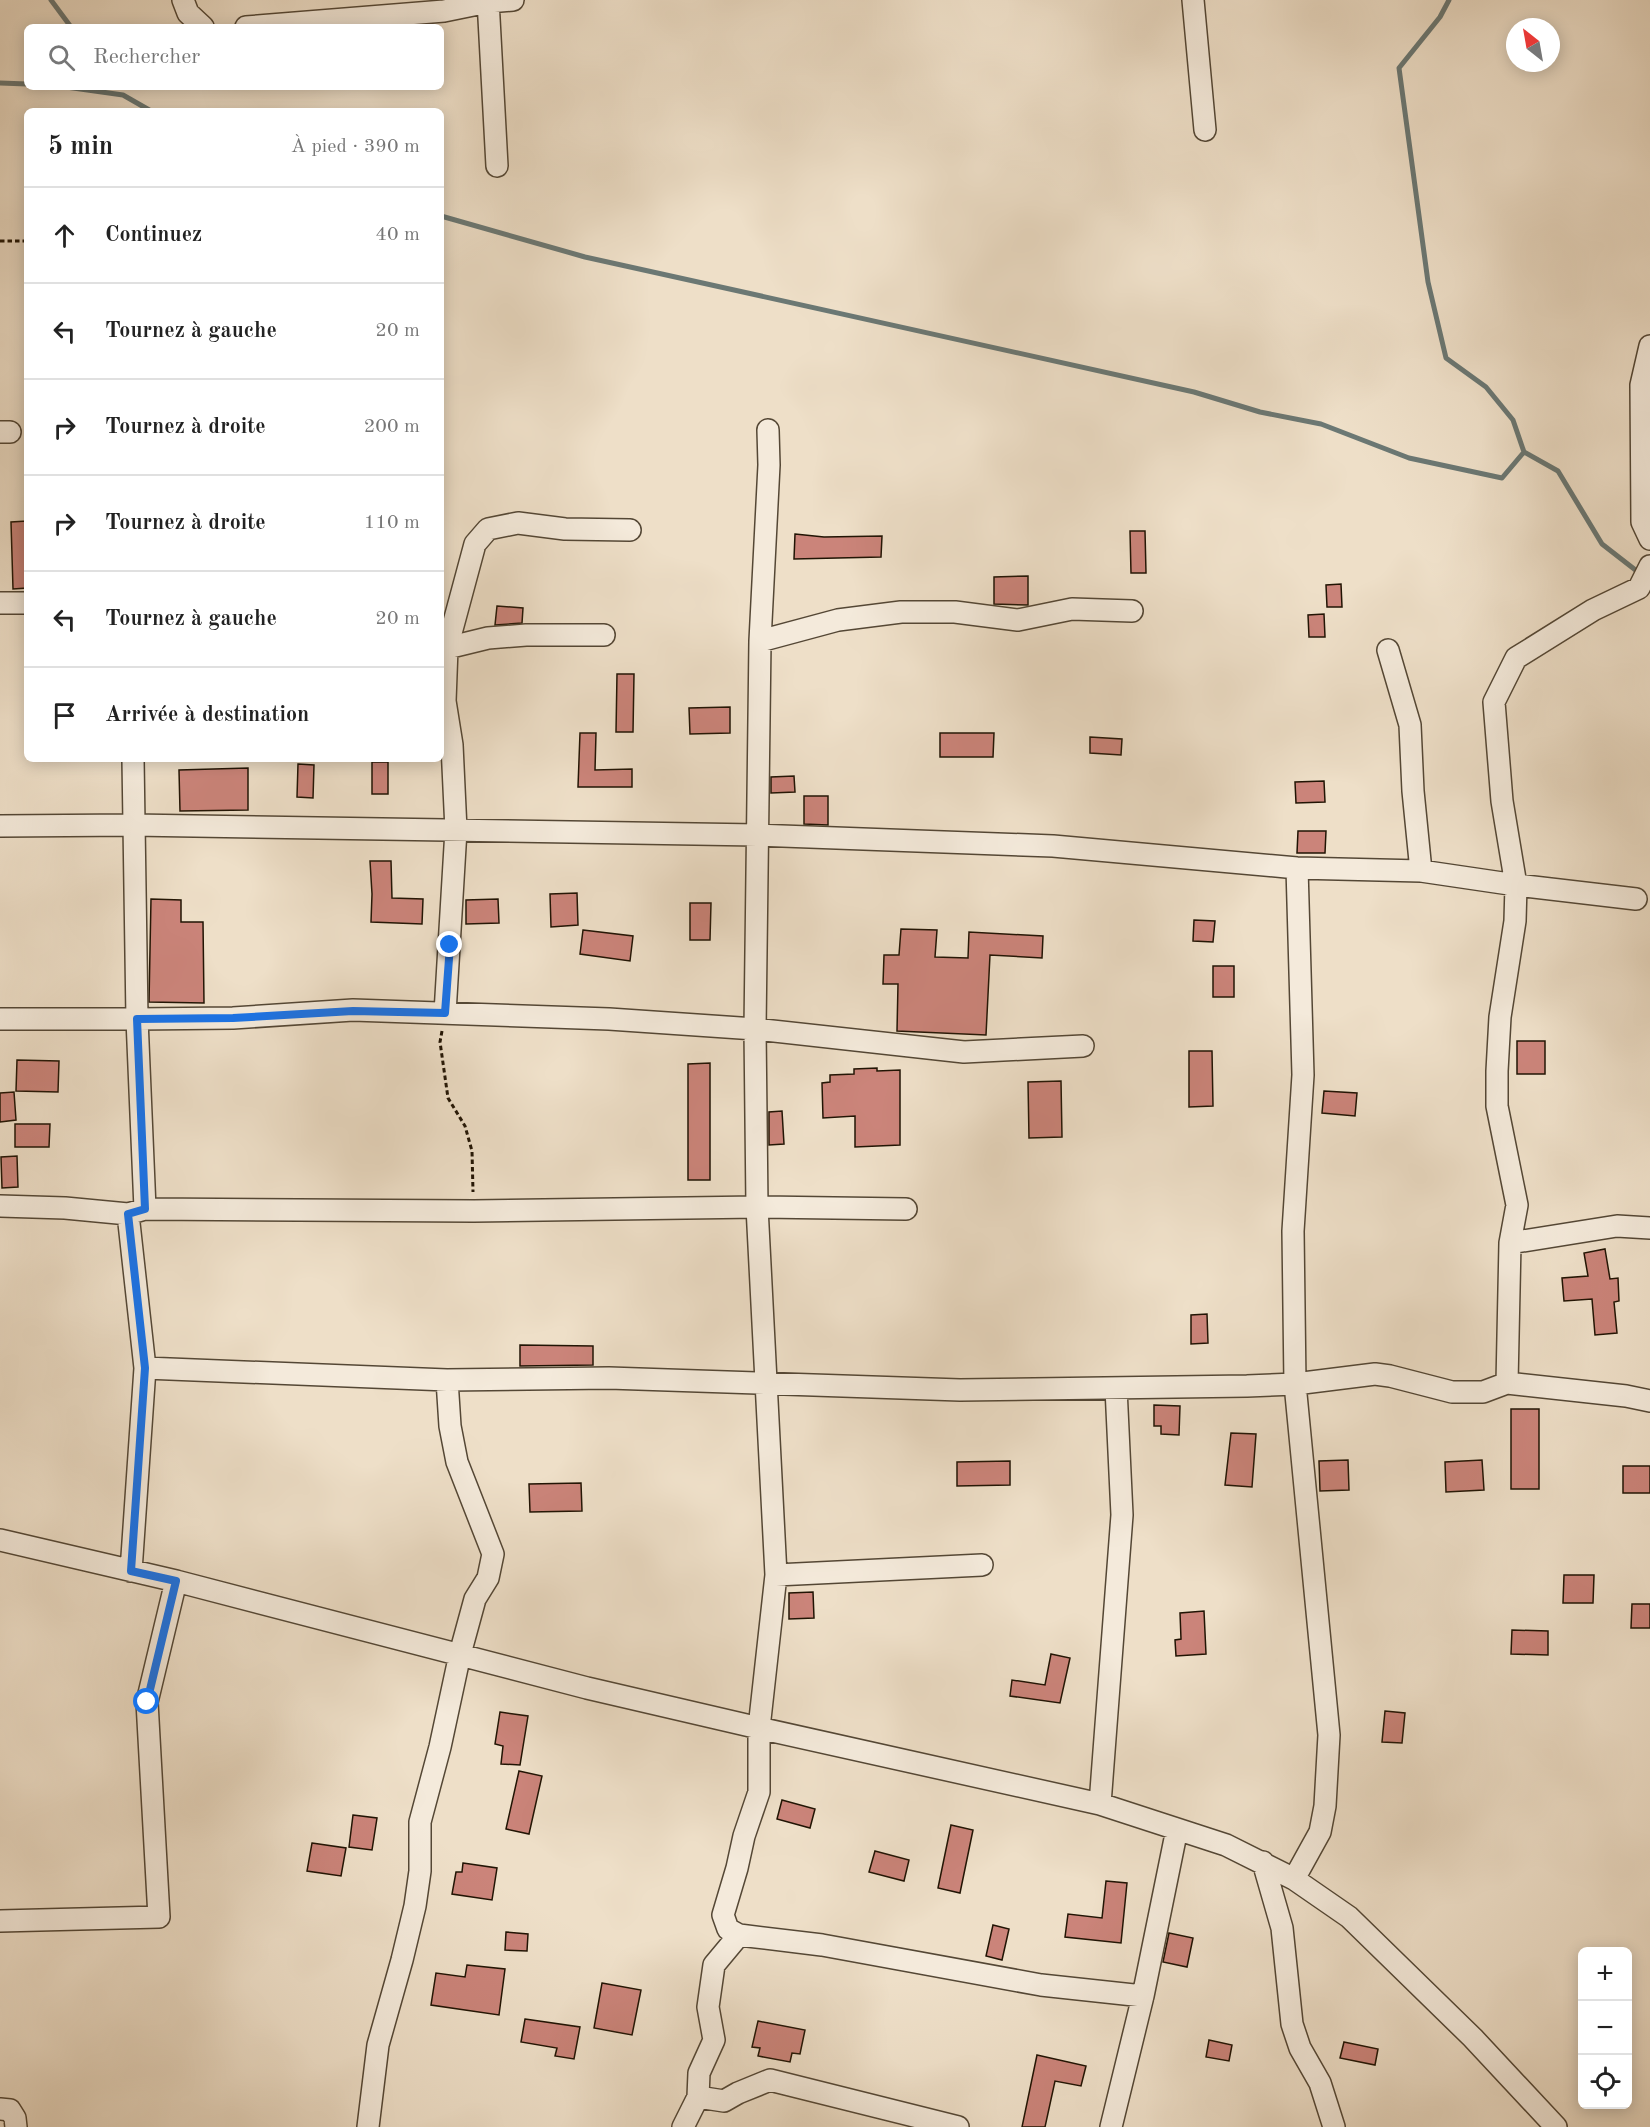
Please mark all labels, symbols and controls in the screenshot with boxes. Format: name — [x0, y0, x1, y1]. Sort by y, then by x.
north arrow — [1506, 18, 1560, 72]
search box — [24, 24, 444, 90]
icon: search — [45, 41, 78, 74]
text: Rechercher — [93, 46, 200, 68]
text: 5 min — [48, 134, 113, 160]
text: À pied · 390 m — [291, 137, 420, 157]
icon: ahead — [48, 219, 81, 252]
text: Continuez — [105, 224, 202, 246]
text: 40 m — [375, 225, 420, 245]
icon: left — [48, 315, 81, 348]
text: Tournez à gauche — [105, 320, 277, 342]
text: 20 m — [375, 321, 420, 341]
icon: right — [48, 411, 81, 444]
text: Tournez à droite — [105, 416, 266, 438]
text: 200 m — [364, 417, 420, 437]
icon: right — [48, 507, 81, 540]
text: Tournez à droite — [105, 512, 266, 534]
text: 110 m — [364, 513, 420, 533]
icon: left — [48, 603, 81, 636]
text: Tournez à gauche — [105, 608, 277, 630]
text: 20 m — [375, 609, 420, 629]
icon: arrive — [48, 699, 81, 732]
text: Arrivée à destination — [105, 704, 309, 726]
route end — [436, 931, 462, 957]
route start — [133, 1688, 159, 1714]
map controls — [1578, 1947, 1632, 2109]
button: + — [1578, 1947, 1632, 2001]
button: − — [1578, 2001, 1632, 2055]
button: locate — [1578, 2055, 1632, 2109]

